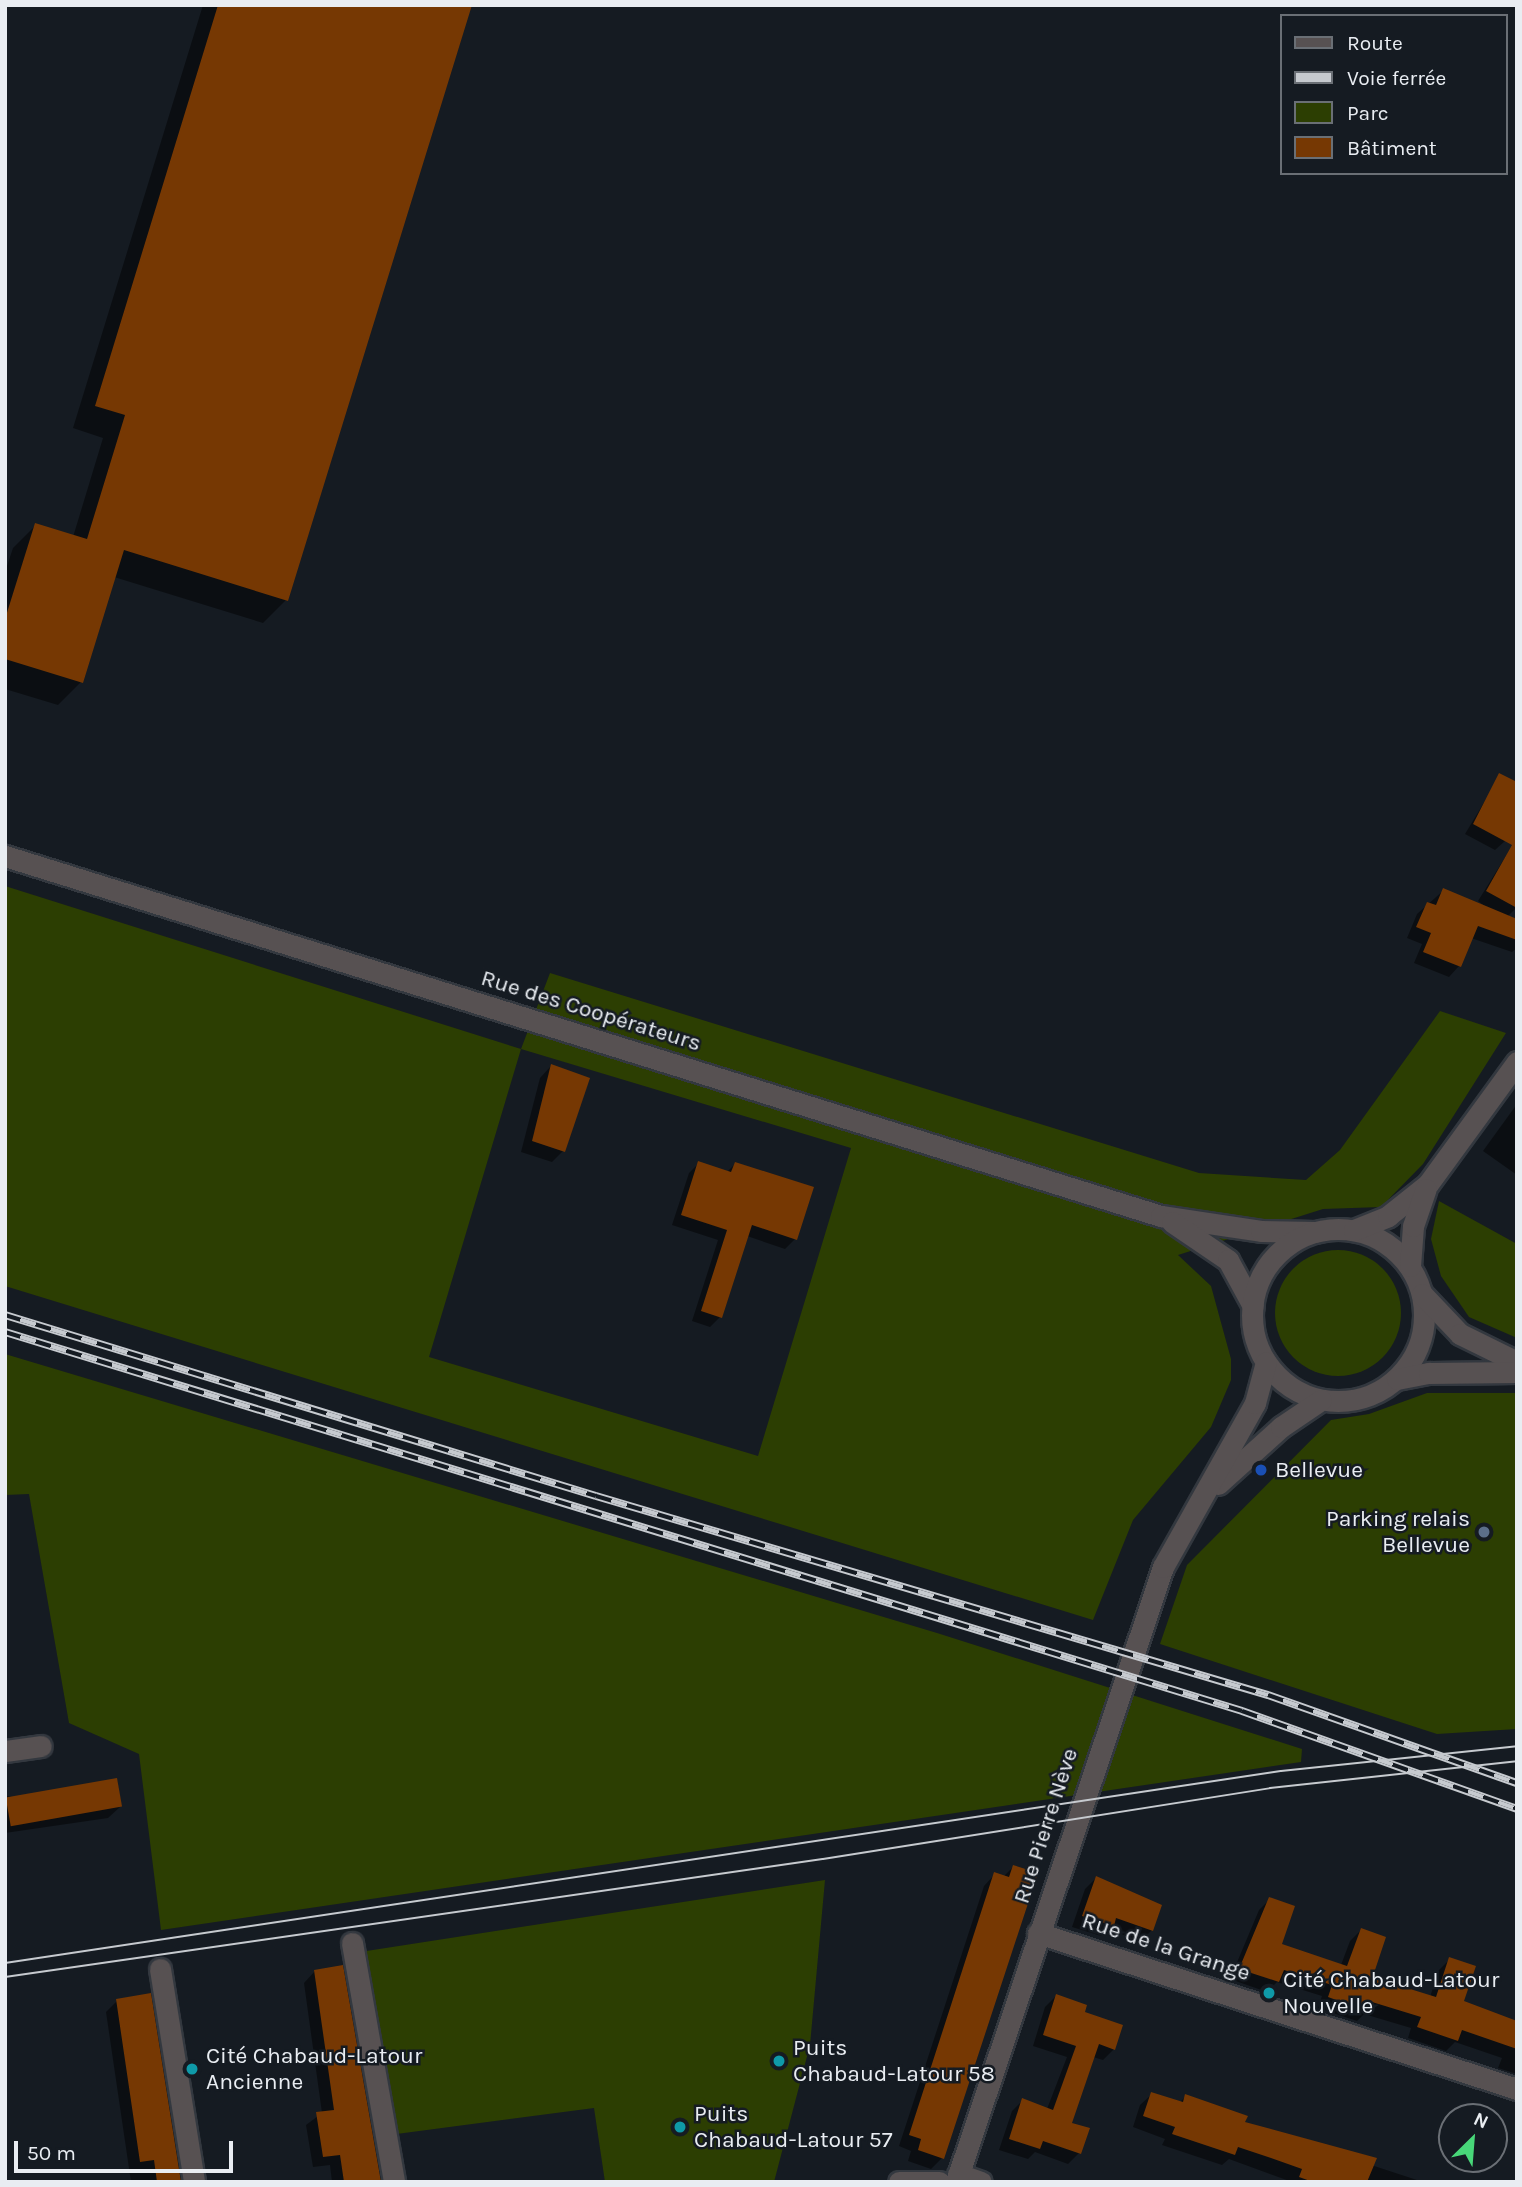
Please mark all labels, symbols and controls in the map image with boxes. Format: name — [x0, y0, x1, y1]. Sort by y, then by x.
legend — [1280, 14, 1508, 175]
text: Route — [1347, 31, 1403, 55]
text: Voie ferrée — [1347, 66, 1446, 90]
text: Parc — [1347, 101, 1389, 125]
text: Bâtiment — [1347, 136, 1437, 160]
street label: Rue des Coopérateurs — [478, 964, 704, 1058]
place label: Bellevue — [1275, 1456, 1363, 1484]
marker: Bellevue — [1253, 1462, 1269, 1478]
place label: Parking relais Bellevue — [1326, 1505, 1470, 1559]
marker: Parking relais Bellevue — [1476, 1524, 1492, 1540]
street label: Rue Pierre Nève — [1008, 1745, 1084, 1907]
street label: Rue de la Grange — [1078, 1907, 1254, 1987]
place label: Cité Chabaud-Latour Nouvelle — [1283, 1966, 1499, 2020]
marker: Cité Chabaud-Latour Nouvelle — [1261, 1985, 1277, 2001]
place label: Puits Chabaud-Latour 58 — [793, 2034, 995, 2088]
place label: Cité Chabaud-Latour Ancienne — [206, 2042, 422, 2096]
marker: Puits Chabaud-Latour 58 — [771, 2053, 787, 2069]
marker: Cité Chabaud-Latour Ancienne — [184, 2061, 200, 2077]
place label: Puits Chabaud-Latour 57 — [694, 2100, 893, 2154]
north arrow — [1438, 2103, 1508, 2173]
text: N — [1470, 2108, 1492, 2134]
marker: Puits Chabaud-Latour 57 — [672, 2119, 688, 2135]
scale bar — [18, 2128, 236, 2172]
text: 50 m — [27, 2141, 76, 2165]

